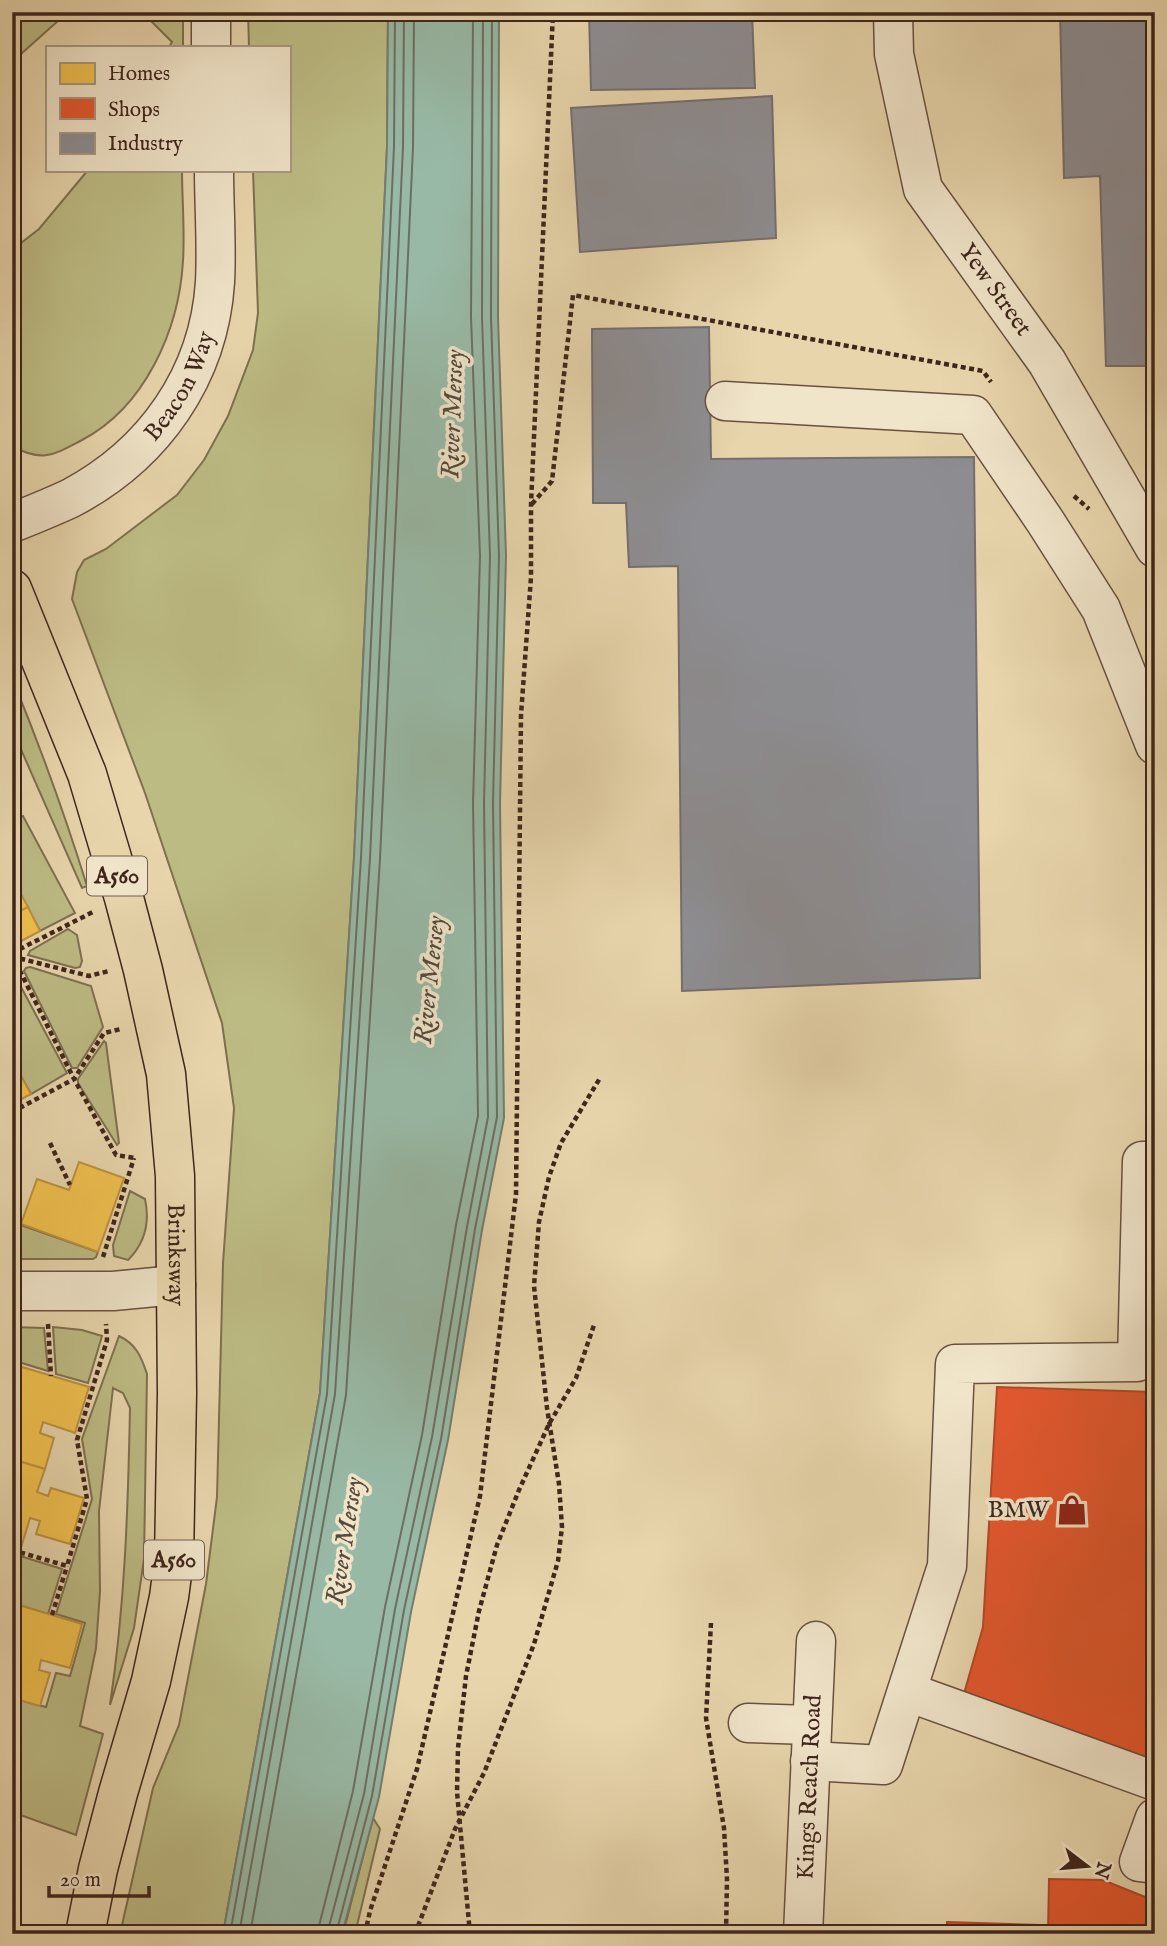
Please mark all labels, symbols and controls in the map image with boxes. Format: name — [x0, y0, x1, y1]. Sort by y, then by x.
legend — [46, 46, 290, 172]
text: Homes — [108, 61, 170, 88]
text: Shops — [108, 97, 160, 124]
text: Industry — [108, 131, 184, 158]
street label: Yew Street — [952, 237, 1039, 342]
street label: Beacon Way — [137, 327, 222, 448]
water label: River Mersey — [434, 349, 472, 479]
road number: A560 — [87, 856, 147, 896]
water label: River Mersey — [407, 914, 453, 1046]
street label: Brinksway — [160, 1203, 192, 1306]
water label: River Mersey — [319, 1475, 371, 1607]
shop icon: BMW — [1055, 1493, 1089, 1527]
place label: BMW — [988, 1495, 1050, 1526]
road number: A560 — [144, 1540, 204, 1580]
street label: Kings Reach Road — [790, 1694, 829, 1880]
north arrow — [1052, 1830, 1122, 1900]
scale bar — [49, 1855, 149, 1899]
text: N — [1087, 1858, 1115, 1882]
text: 20 m — [60, 1867, 101, 1894]

